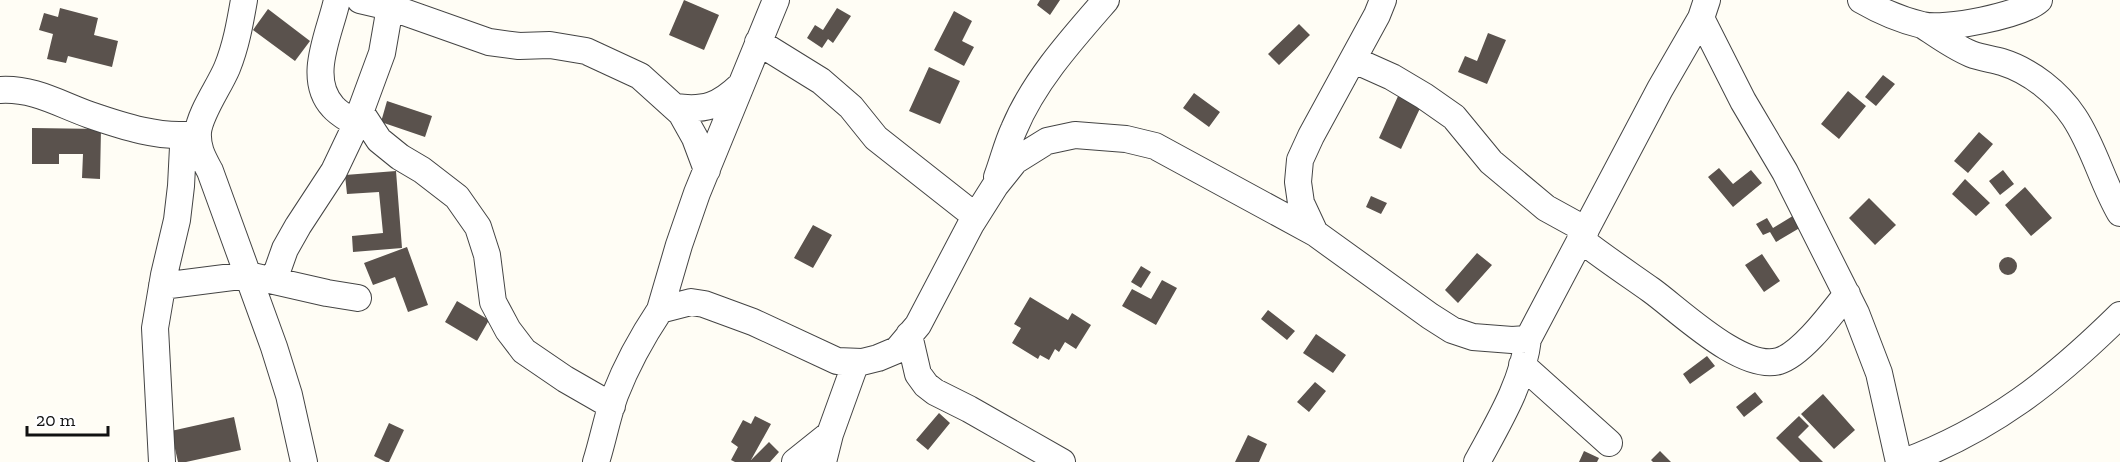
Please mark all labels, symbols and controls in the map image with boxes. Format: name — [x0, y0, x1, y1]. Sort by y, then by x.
scale bar — [27, 399, 108, 437]
text: 20 m — [36, 409, 76, 431]

